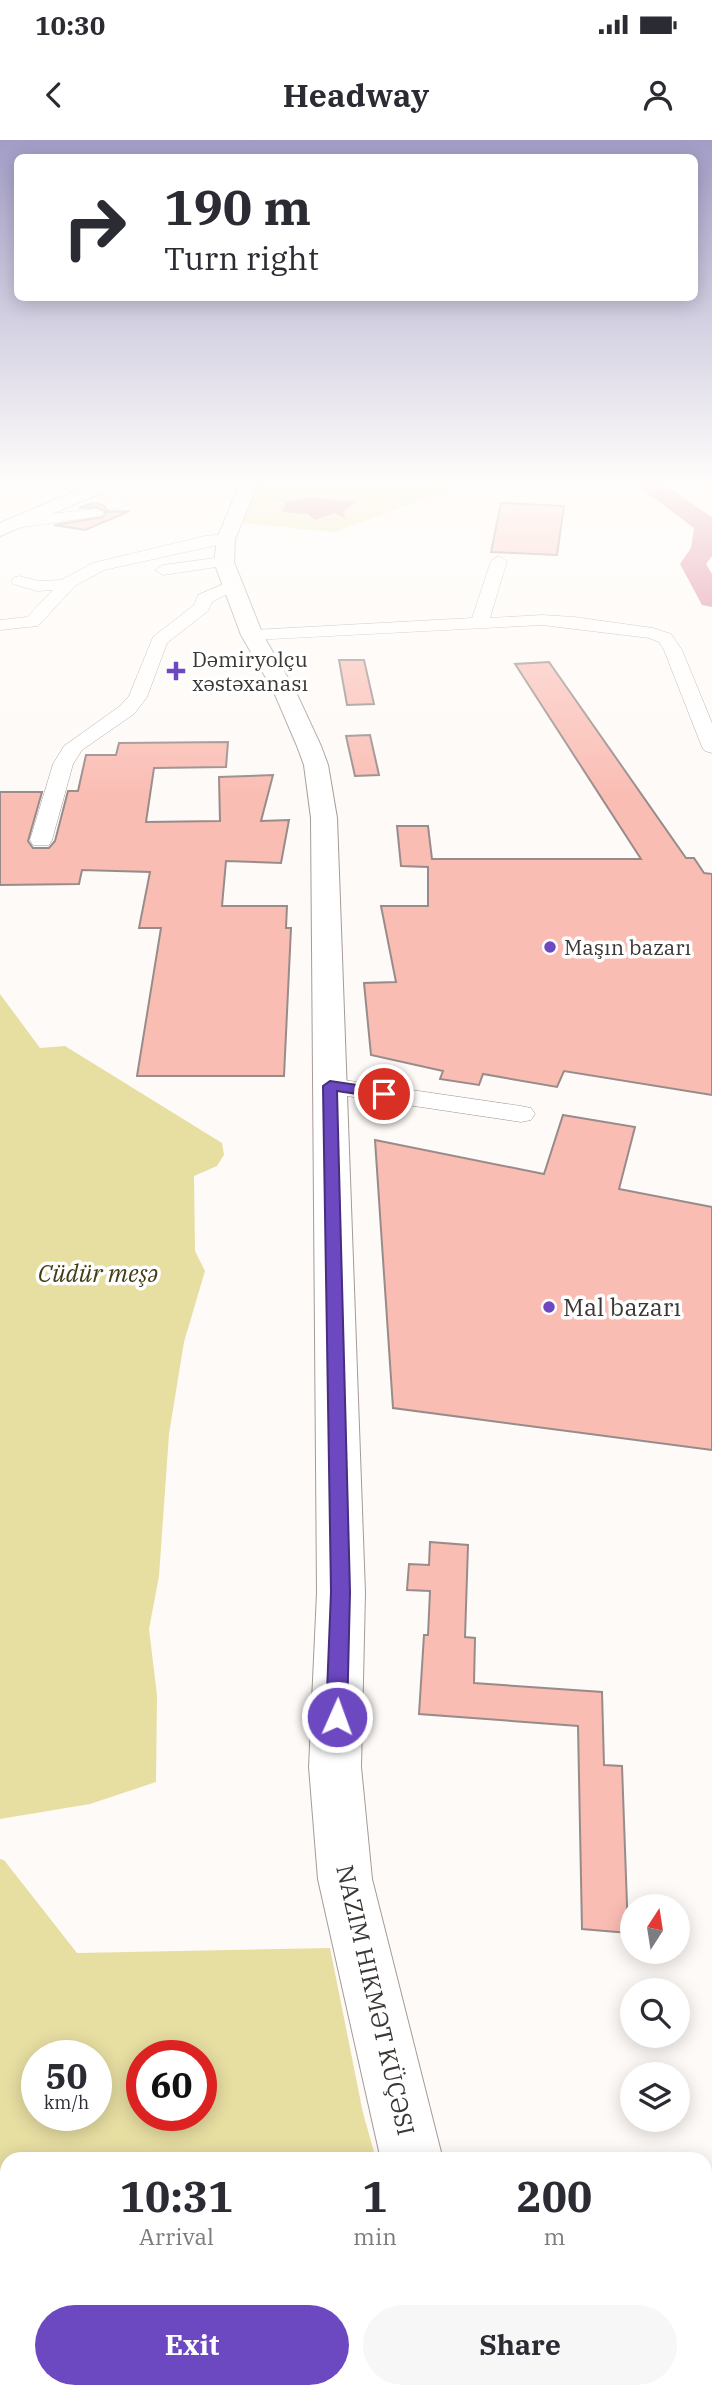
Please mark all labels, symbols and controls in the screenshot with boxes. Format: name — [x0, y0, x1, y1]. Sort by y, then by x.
text: 10:30 — [35, 8, 105, 42]
text: Headway — [283, 74, 429, 116]
icon: back — [35, 76, 73, 114]
icon: person — [639, 76, 677, 114]
text: 190 m — [164, 175, 311, 238]
icon: right — [49, 182, 140, 273]
text: Turn right — [164, 237, 319, 279]
place label: Dəmiryolçu xəstəxanası — [192, 645, 308, 697]
marker: Dəmiryolçu xəstəxanası — [166, 661, 186, 681]
place label: Maşın bazarı — [564, 933, 691, 961]
marker: Maşın bazarı — [542, 939, 558, 955]
pin — [354, 1064, 414, 1124]
icon: arrive — [365, 1075, 403, 1113]
park label: Cüdür meşə — [38, 1257, 158, 1289]
place label: Mal bazarı — [563, 1291, 681, 1323]
marker: Mal bazarı — [541, 1299, 557, 1315]
position arrow — [300, 1680, 374, 1754]
street label: NAZIM HIKMƏT KÜÇƏSI — [329, 1862, 423, 2138]
north arrow — [620, 1894, 690, 1964]
map controls — [620, 1894, 690, 2132]
button: search — [620, 1978, 690, 2048]
speed limit sign: 60 — [126, 2040, 217, 2131]
text: 50 — [45, 2053, 88, 2099]
button: layers — [620, 2062, 690, 2132]
text: km/h — [44, 2091, 89, 2114]
text: 10:31 — [120, 2169, 233, 2224]
text: 1 — [362, 2169, 388, 2224]
text: 200 — [517, 2169, 592, 2224]
text: Arrival — [139, 2221, 214, 2251]
text: min — [353, 2221, 397, 2251]
text: m — [543, 2221, 565, 2251]
button: Exit — [35, 2305, 349, 2385]
button: Share — [363, 2305, 677, 2385]

